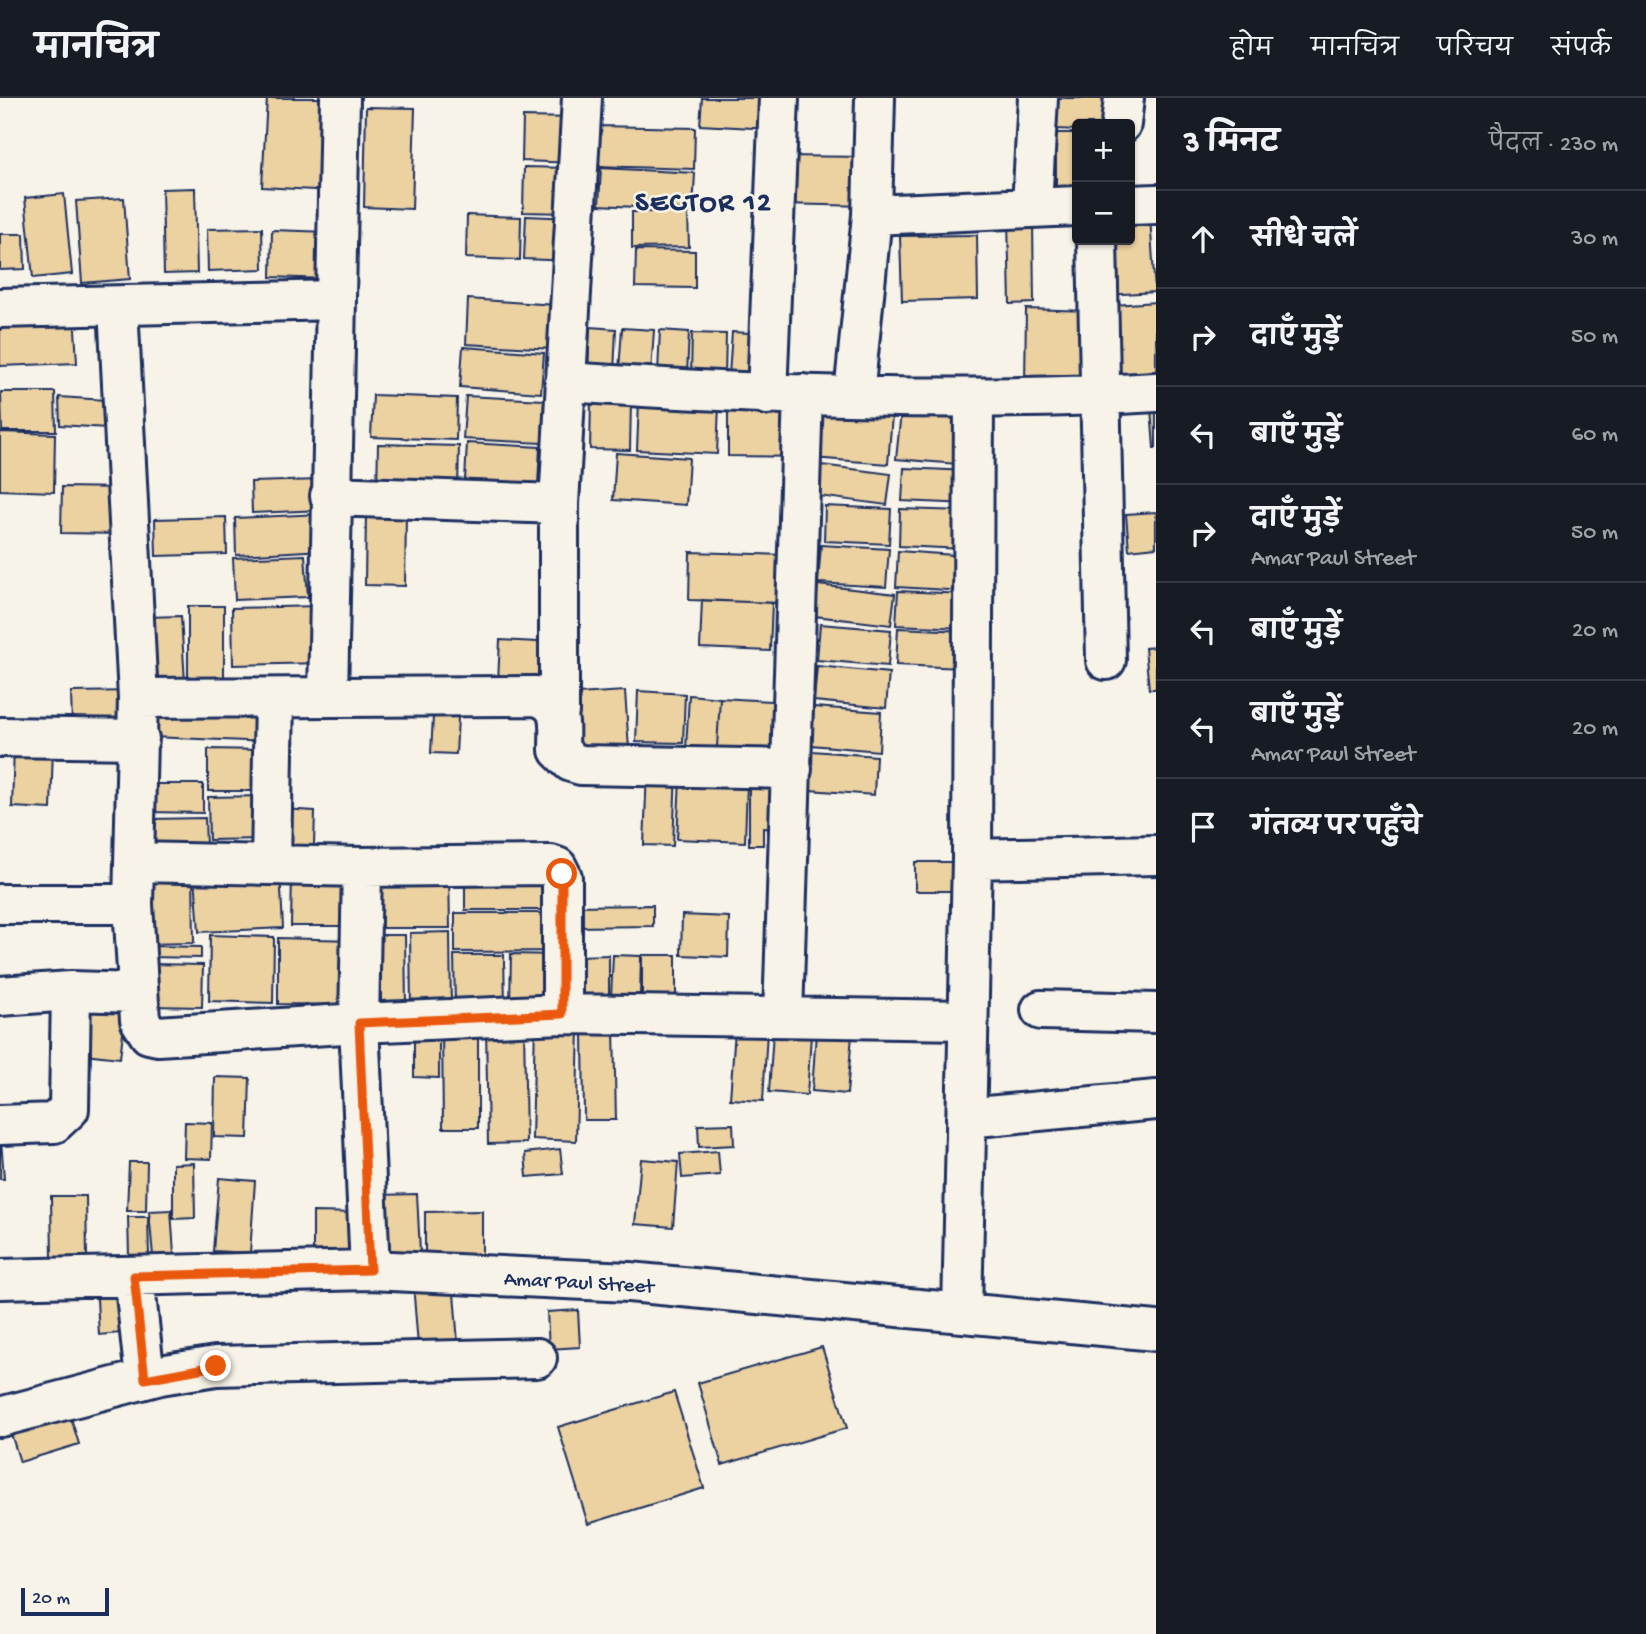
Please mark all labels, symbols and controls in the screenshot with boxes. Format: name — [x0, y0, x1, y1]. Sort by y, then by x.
text: मानचित्र — [35, 32, 158, 70]
text: होम — [1230, 36, 1273, 65]
text: मानचित्र — [1311, 36, 1399, 65]
text: परिचय — [1437, 36, 1513, 65]
text: संपर्क — [1551, 36, 1611, 65]
map controls — [1072, 119, 1135, 245]
button: + — [1072, 119, 1135, 182]
text: 3 मिनट — [1184, 128, 1280, 163]
text: पैदल · 230 m — [1489, 132, 1618, 159]
button: − — [1072, 182, 1135, 245]
district label: SECTOR 12 — [635, 188, 773, 221]
icon: ahead — [1184, 220, 1222, 258]
text: सीधे चलें — [1251, 226, 1357, 257]
text: 30 m — [1571, 226, 1618, 253]
icon: right — [1184, 318, 1222, 356]
text: दाएँ मुड़ें — [1251, 324, 1341, 355]
text: 50 m — [1571, 324, 1618, 351]
icon: left — [1184, 416, 1222, 454]
text: बाएँ मुड़ें — [1251, 422, 1342, 453]
text: 60 m — [1572, 422, 1618, 449]
text: दाएँ मुड़ें — [1251, 506, 1341, 537]
icon: right — [1184, 514, 1222, 552]
text: 50 m — [1571, 520, 1618, 547]
text: Amar Paul Street — [1251, 546, 1415, 573]
icon: left — [1184, 612, 1222, 650]
text: बाएँ मुड़ें — [1251, 618, 1342, 649]
text: 20 m — [1572, 618, 1618, 645]
text: बाएँ मुड़ें — [1251, 702, 1342, 733]
icon: left — [1184, 710, 1222, 748]
text: 20 m — [1572, 716, 1618, 743]
text: Amar Paul Street — [1251, 742, 1415, 769]
icon: arrive — [1184, 808, 1222, 846]
text: गंतव्य पर पहुँचे — [1251, 814, 1421, 845]
route start — [546, 858, 577, 889]
street label: Amar Paul Street — [503, 1268, 657, 1301]
route end — [200, 1350, 231, 1381]
scale bar — [21, 1585, 108, 1617]
text: 20 m — [32, 1588, 70, 1611]

